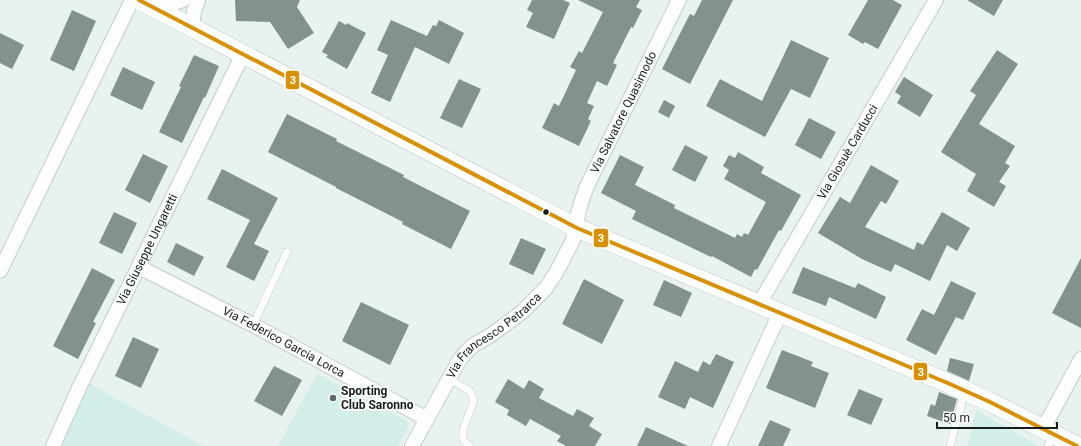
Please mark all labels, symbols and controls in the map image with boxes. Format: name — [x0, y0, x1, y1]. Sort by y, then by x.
street label: Via Salvatore Quasimodo — [587, 49, 660, 176]
line badge: 3 — [285, 70, 300, 90]
text: 3 — [290, 74, 296, 87]
street label: Via Giosuè Carducci — [814, 102, 881, 202]
street label: Via Giuseppe Ungaretti — [114, 191, 180, 307]
unlabelled marker — [541, 207, 551, 217]
line badge: 3 — [593, 228, 609, 248]
text: 3 — [598, 232, 604, 245]
street label: Via Francesco Petrarca — [444, 290, 544, 381]
street label: Via Federico Garcia Lorca — [220, 304, 347, 380]
line badge: 3 — [913, 362, 928, 381]
text: 3 — [918, 366, 924, 379]
place label: Sporting Club Saronno — [341, 384, 414, 412]
marker: Sporting Club Saronno — [328, 393, 338, 403]
scale bar — [937, 404, 1057, 430]
text: 50 m — [943, 411, 970, 425]

